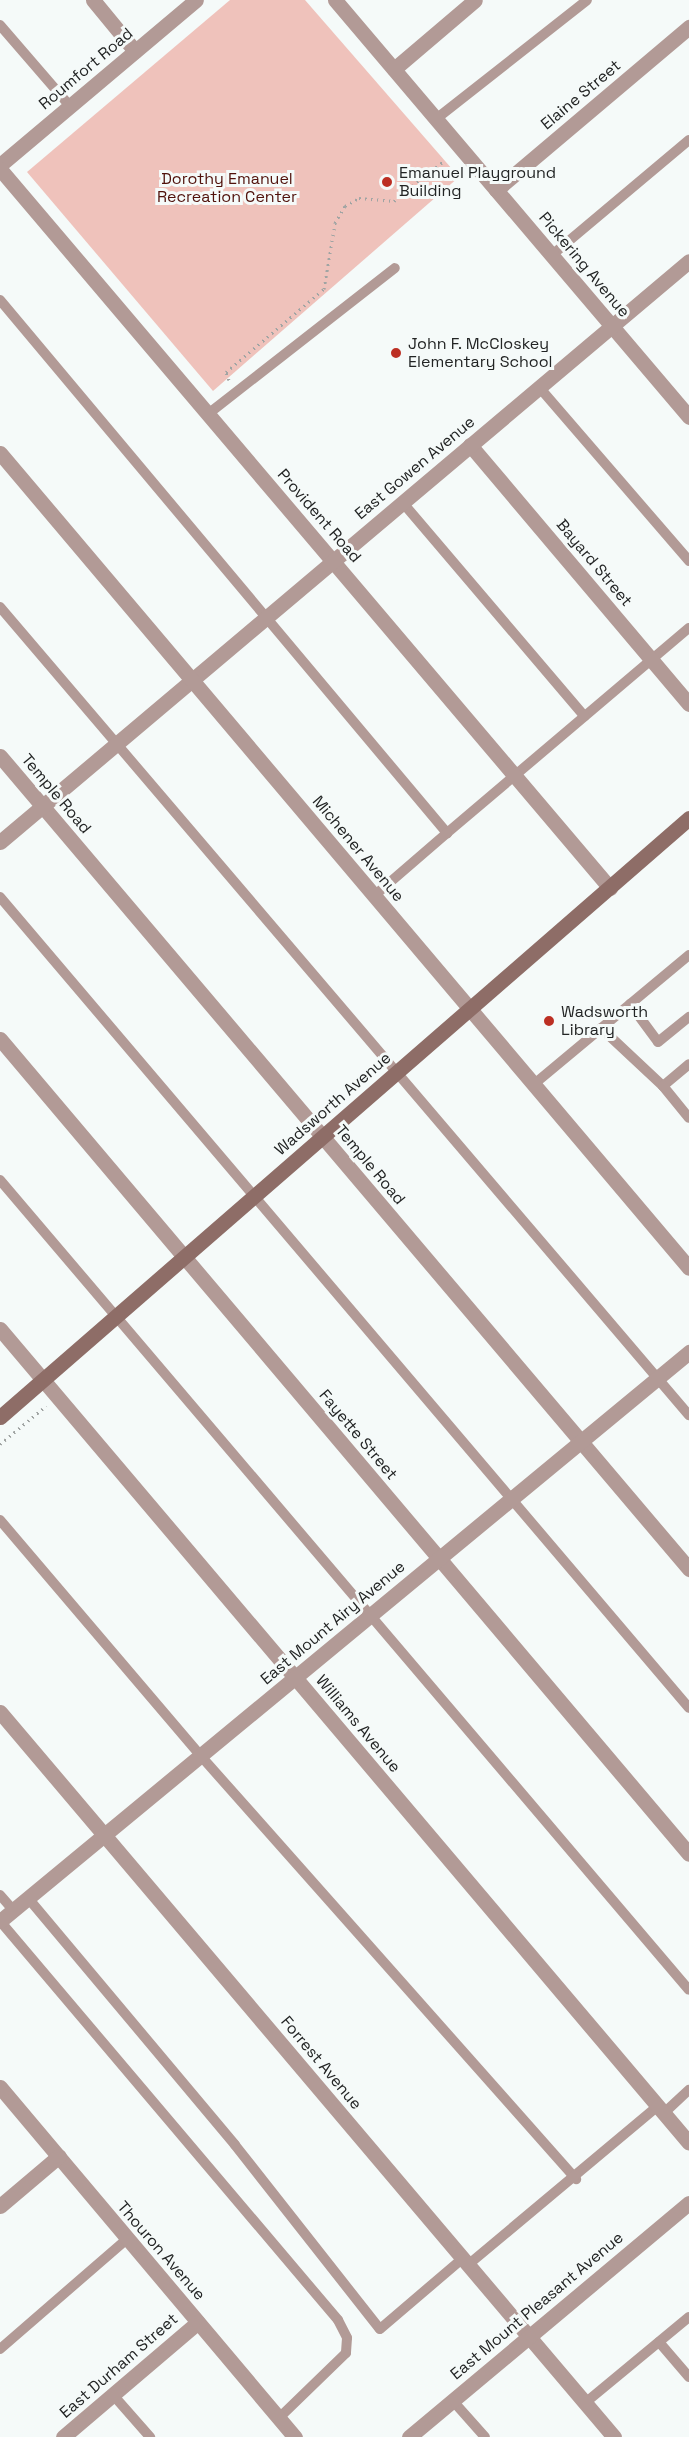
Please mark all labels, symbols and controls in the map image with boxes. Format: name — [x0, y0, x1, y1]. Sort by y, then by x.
street label: Roumfort Road — [35, 24, 137, 114]
street label: Elaine Street — [537, 56, 625, 134]
place label: Emanuel Playground Building — [399, 163, 556, 201]
park label: Dorothy Emanuel Recreation Center — [157, 169, 297, 207]
marker: Emanuel Playground Building — [380, 175, 394, 189]
street label: Pickering Avenue — [534, 208, 634, 322]
place label: John F. McCloskey Elementary School — [408, 334, 553, 372]
marker: John F. McCloskey Elementary School — [389, 346, 403, 360]
street label: East Gowen Avenue — [351, 412, 479, 524]
street label: Provident Road — [273, 465, 365, 567]
street label: Bayard Street — [552, 516, 636, 610]
street label: Temple Road — [17, 750, 95, 838]
street label: Michener Avenue — [308, 792, 408, 906]
place label: Wadsworth Library — [561, 1002, 648, 1040]
marker: Wadsworth Library — [542, 1014, 556, 1028]
street label: Wadsworth Avenue — [271, 1048, 395, 1160]
street label: Temple Road — [331, 1121, 409, 1209]
street label: Fayette Street — [315, 1386, 401, 1484]
street label: East Mount Airy Avenue — [257, 1557, 409, 1689]
street label: Williams Avenue — [312, 1671, 404, 1777]
street label: Forrest Avenue — [276, 2012, 366, 2114]
street label: Thouron Avenue — [113, 2198, 209, 2304]
street label: East Mount Pleasant Avenue — [447, 2228, 627, 2384]
street label: East Durham Street — [56, 2310, 182, 2422]

